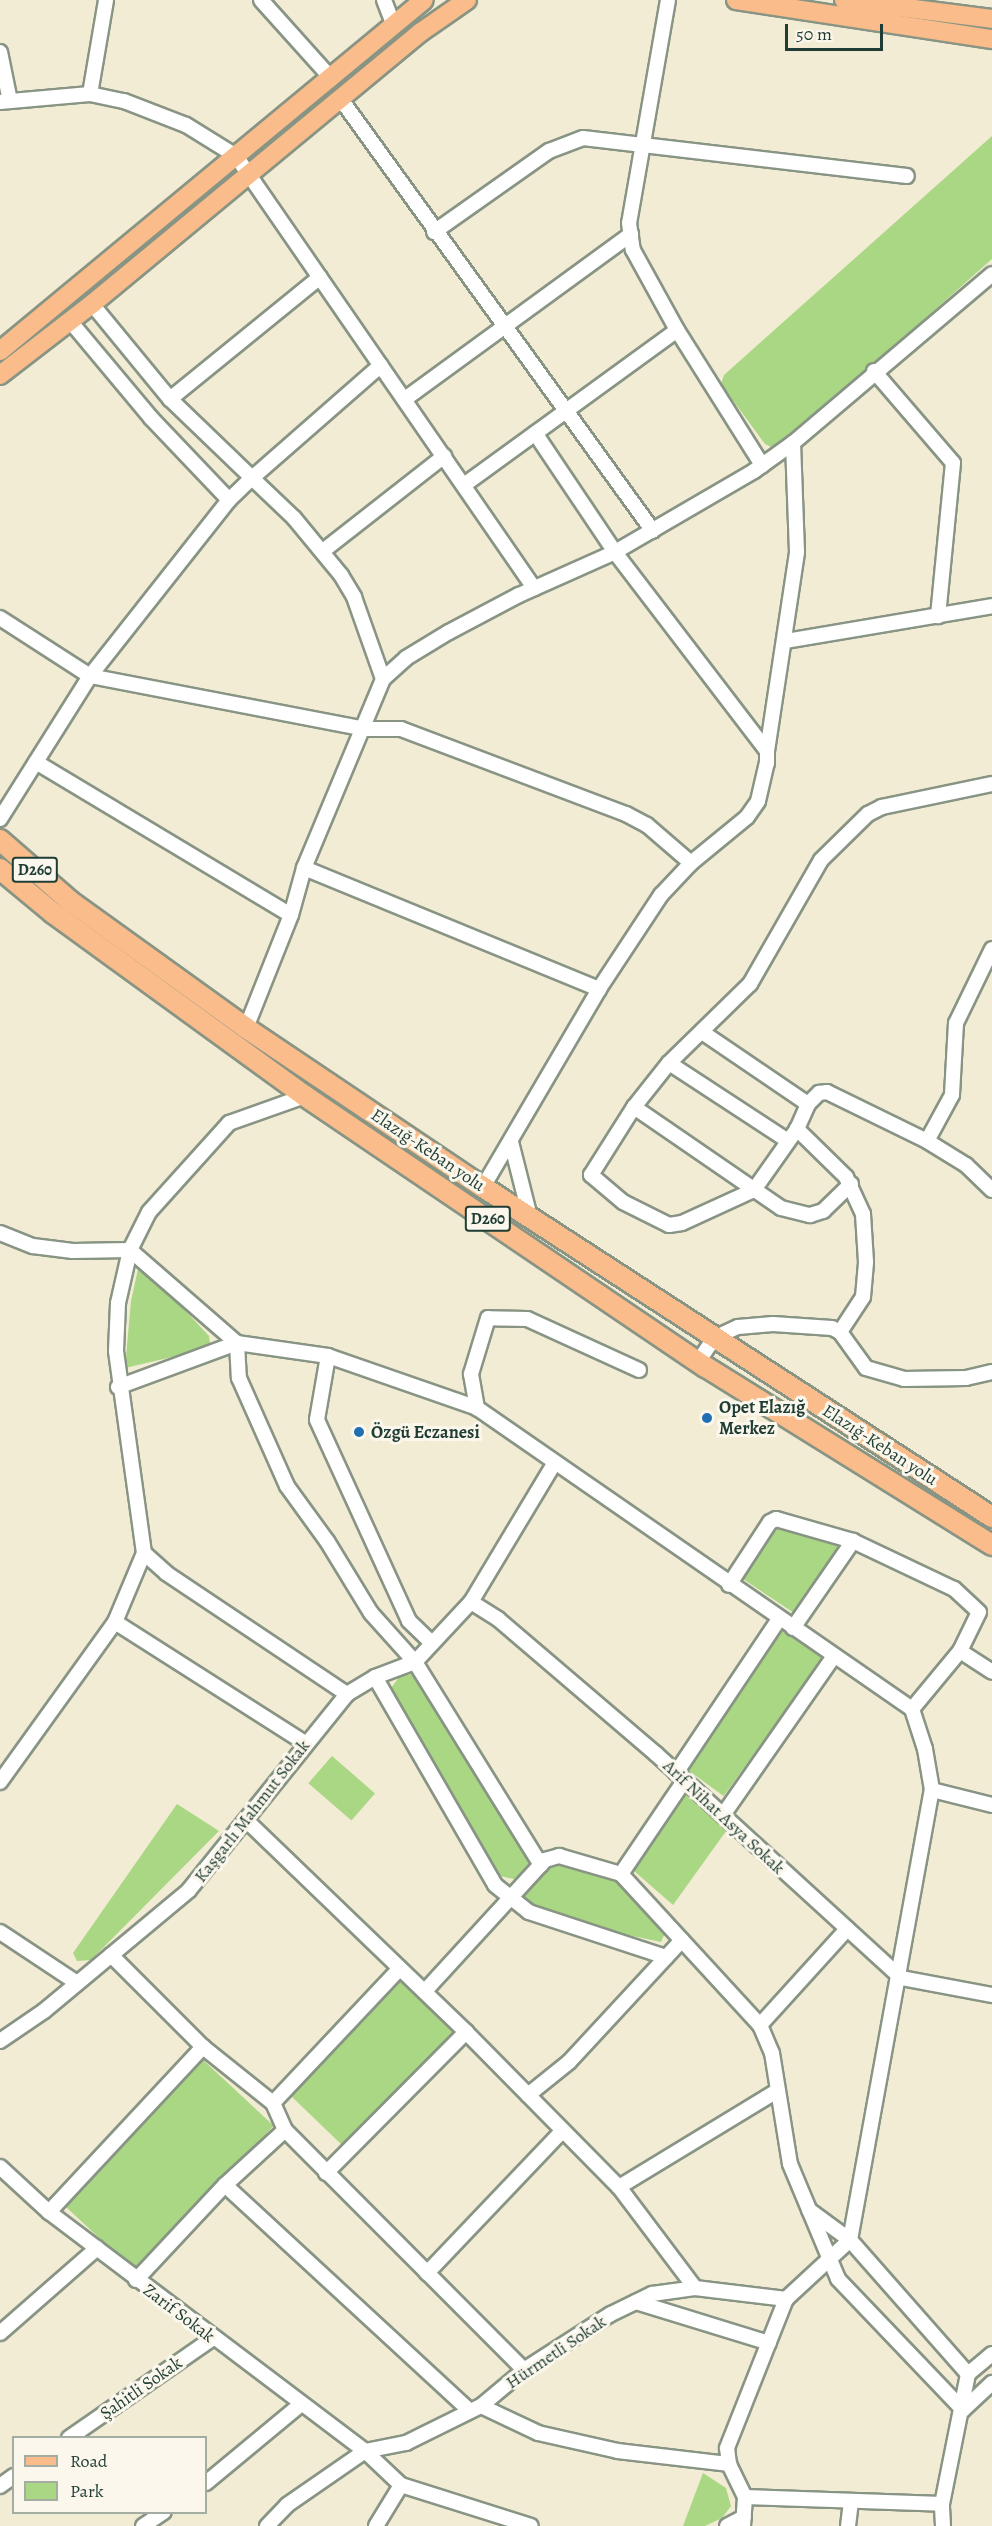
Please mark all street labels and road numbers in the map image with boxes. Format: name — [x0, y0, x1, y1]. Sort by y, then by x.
road number: D260 — [11, 857, 59, 883]
street label: Elazığ-Keban yolu — [367, 1104, 489, 1196]
road number: D260 — [464, 1206, 512, 1232]
street label: Elazığ-Keban yolu — [818, 1400, 942, 1490]
street label: Kaşgarlı Mahmut Sokak — [190, 1735, 314, 1887]
street label: Arif Nihat Asya Sokak — [659, 1755, 789, 1879]
street label: Zarif Sokak — [139, 2279, 219, 2347]
street label: Hürmetli Sokak — [502, 2311, 610, 2393]
street label: Şahitli Sokak — [96, 2352, 186, 2424]

